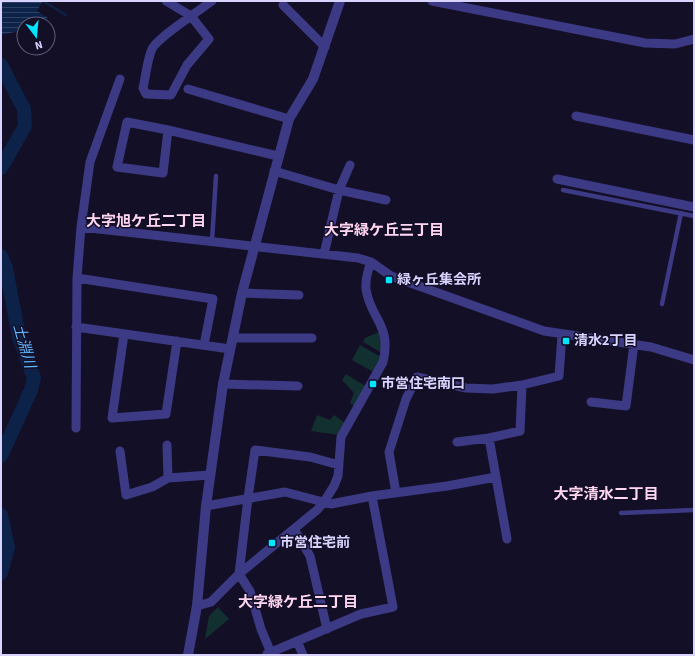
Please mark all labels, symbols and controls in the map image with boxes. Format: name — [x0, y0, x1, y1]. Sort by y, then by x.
north arrow — [16, 16, 56, 56]
text: N — [33, 37, 44, 53]
district label: 大字旭ケ丘二丁目 — [86, 211, 206, 232]
district label: 大字緑ケ丘三丁目 — [324, 220, 444, 241]
place label: 緑ヶ丘集会所 — [397, 270, 481, 290]
marker: 緑ヶ丘集会所 — [384, 275, 394, 285]
water label: 土淵川 — [8, 321, 41, 372]
place label: 清水2丁目 — [574, 331, 637, 351]
marker: 清水2丁目 — [561, 336, 571, 346]
place label: 市営住宅南口 — [381, 374, 465, 394]
marker: 市営住宅南口 — [368, 379, 378, 389]
district label: 大字清水二丁目 — [553, 484, 659, 505]
place label: 市営住宅前 — [280, 533, 350, 553]
marker: 市営住宅前 — [267, 538, 277, 548]
district label: 大字緑ケ丘二丁目 — [238, 592, 358, 613]

